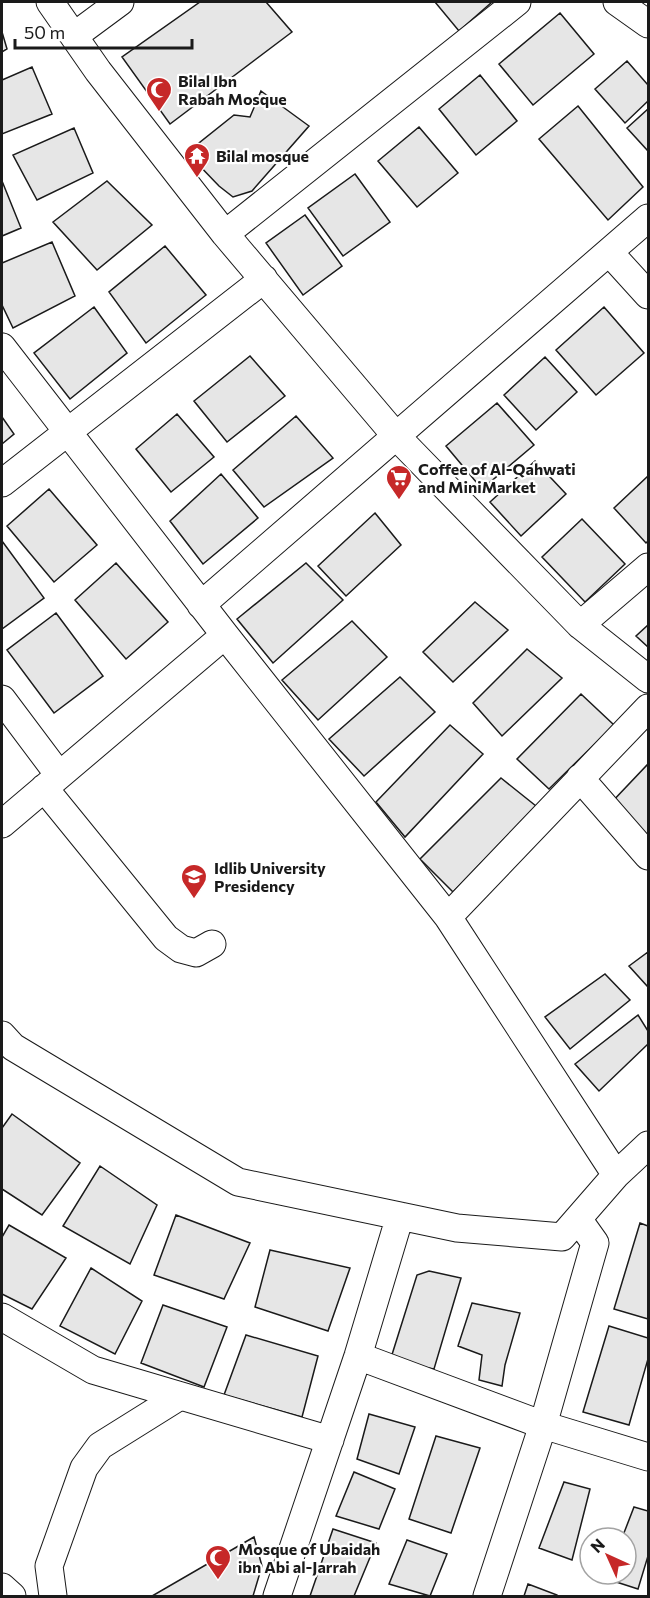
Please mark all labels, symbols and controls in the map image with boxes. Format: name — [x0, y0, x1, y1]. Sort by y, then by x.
scale bar — [15, 12, 192, 50]
text: 50 m — [24, 21, 65, 43]
place label: Bilal Ibn Rabah Mosque — [178, 71, 287, 108]
mosque icon: Bilal Ibn Rabah Mosque — [144, 75, 174, 113]
temple icon: Bilal mosque — [182, 141, 212, 179]
place label: Bilal mosque — [216, 146, 309, 165]
place label: Coffee of Al-Qahwati and MiniMarket — [418, 459, 576, 496]
supermarket icon: Coffee of Al-Qahwati and MiniMarket — [384, 463, 414, 501]
place label: Idlib University Presidency — [214, 858, 326, 895]
school or university icon: Idlib University Presidency — [179, 862, 209, 900]
north arrow — [578, 1526, 638, 1586]
text: N — [586, 1534, 608, 1556]
place label: Mosque of Ubaidah ibn Abi al-Jarrah — [238, 1539, 380, 1576]
mosque icon: Mosque of Ubaidah ibn Abi al-Jarrah — [203, 1543, 233, 1581]

